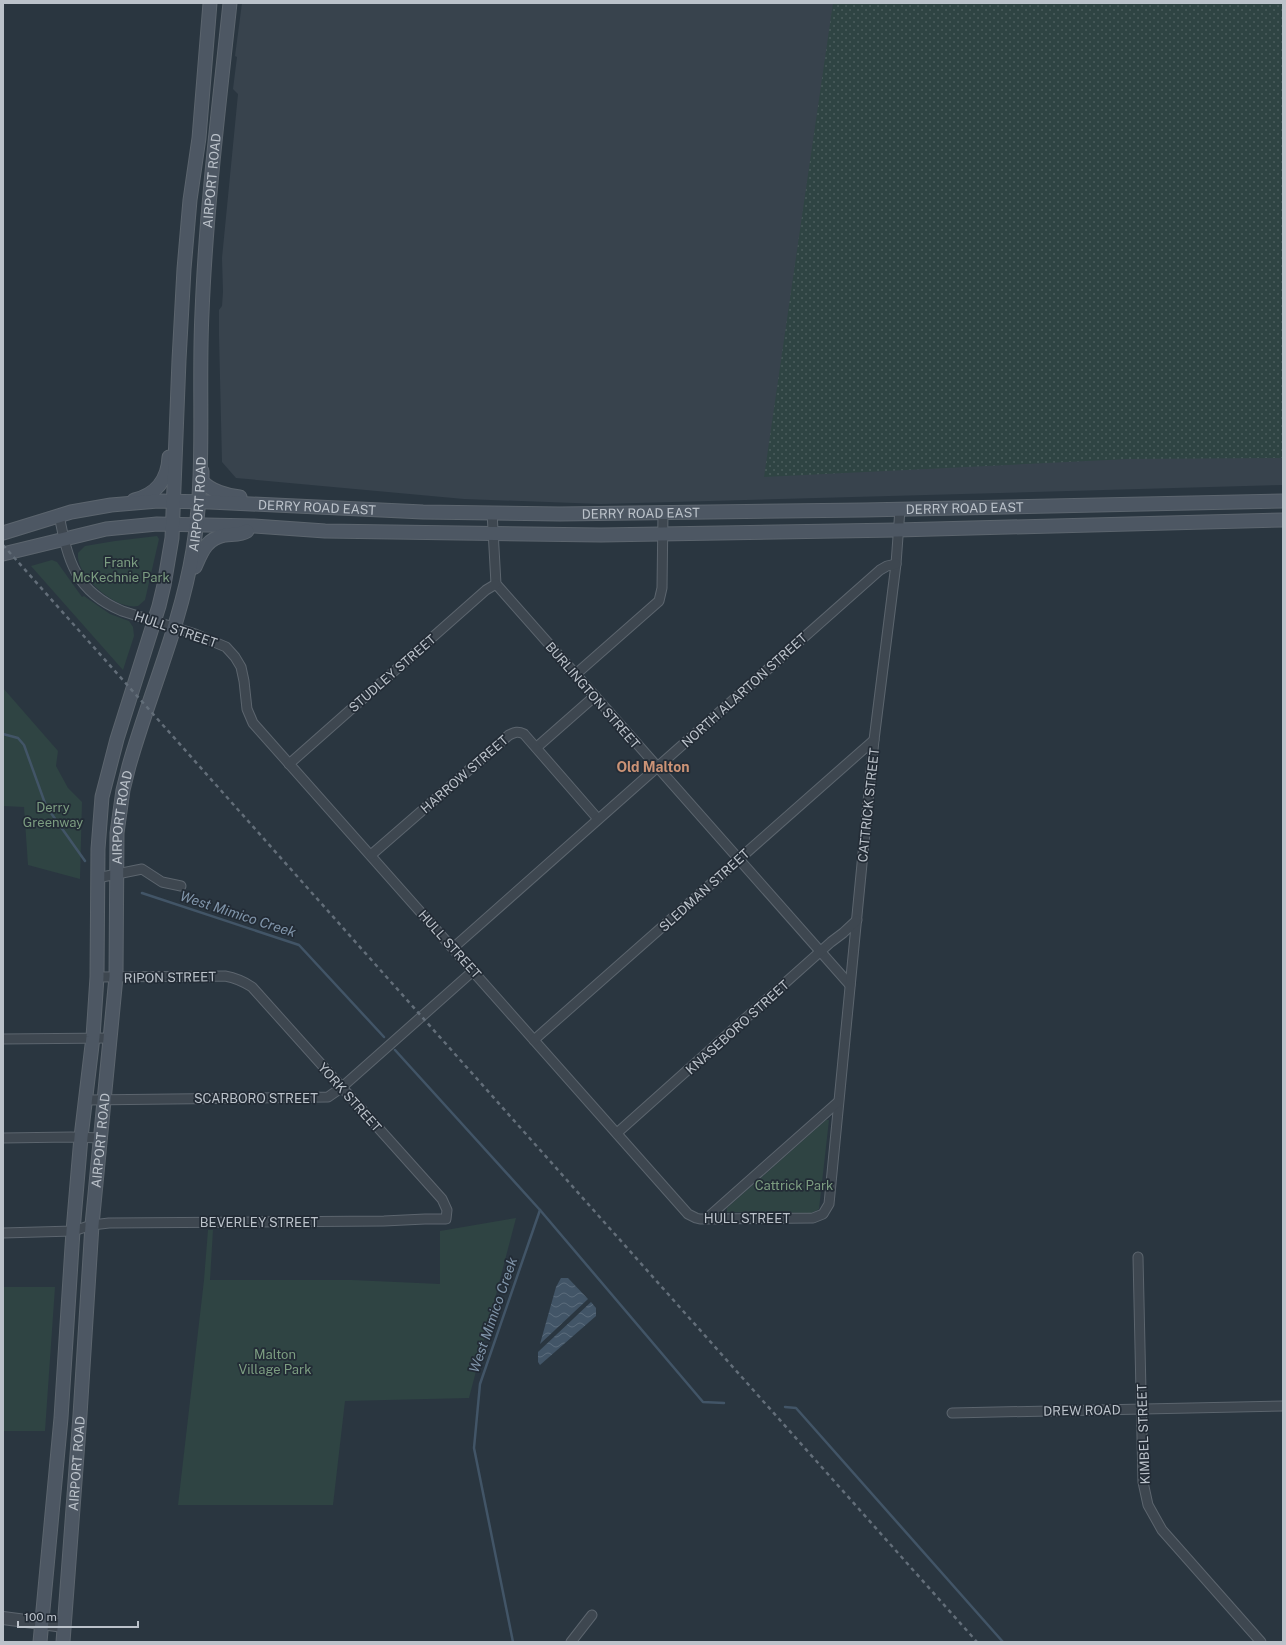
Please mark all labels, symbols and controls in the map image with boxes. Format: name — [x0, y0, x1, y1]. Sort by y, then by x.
street label: AIRPORT ROAD — [200, 132, 224, 229]
street label: AIRPORT ROAD — [186, 456, 209, 553]
street label: DERRY ROAD EAST — [258, 497, 376, 518]
street label: DERRY ROAD EAST — [906, 500, 1024, 517]
street label: DERRY ROAD EAST — [582, 505, 700, 522]
park label: Frank McKechnie Park — [72, 555, 170, 585]
street label: HULL STREET — [133, 608, 219, 651]
street label: NORTH ALARTON STREET — [679, 630, 810, 750]
street label: STUDLEY STREET — [346, 631, 439, 715]
street label: BURLINGTON STREET — [542, 639, 643, 752]
street label: HARROW STREET — [418, 732, 511, 816]
street label: CATTRICK STREET — [855, 747, 882, 863]
district label: Old Malton — [616, 759, 690, 775]
street label: AIRPORT ROAD — [110, 769, 136, 865]
park label: Derry Greenway — [23, 800, 83, 830]
street label: SLEDMAN STREET — [656, 846, 753, 935]
water label: West Mimico Creek — [178, 888, 298, 940]
street label: HULL STREET — [415, 907, 484, 982]
street label: RIPON STREET — [124, 969, 217, 986]
street label: KNASEBORO STREET — [683, 977, 792, 1078]
street label: YORK STREET — [315, 1060, 385, 1135]
street label: SCARBORO STREET — [194, 1091, 318, 1106]
street label: AIRPORT ROAD — [89, 1092, 113, 1189]
park label: Cattrick Park — [755, 1178, 833, 1193]
street label: HULL STREET — [704, 1211, 790, 1226]
street label: BEVERLEY STREET — [200, 1215, 319, 1230]
water label: West Mimico Creek — [466, 1255, 520, 1375]
park label: Malton Village Park — [239, 1347, 311, 1377]
street label: KIMBEL STREET — [1134, 1383, 1153, 1485]
street label: DREW ROAD — [1043, 1402, 1121, 1419]
street label: AIRPORT ROAD — [66, 1416, 88, 1512]
scale bar — [18, 1603, 138, 1629]
text: 100 m — [24, 1610, 57, 1624]

